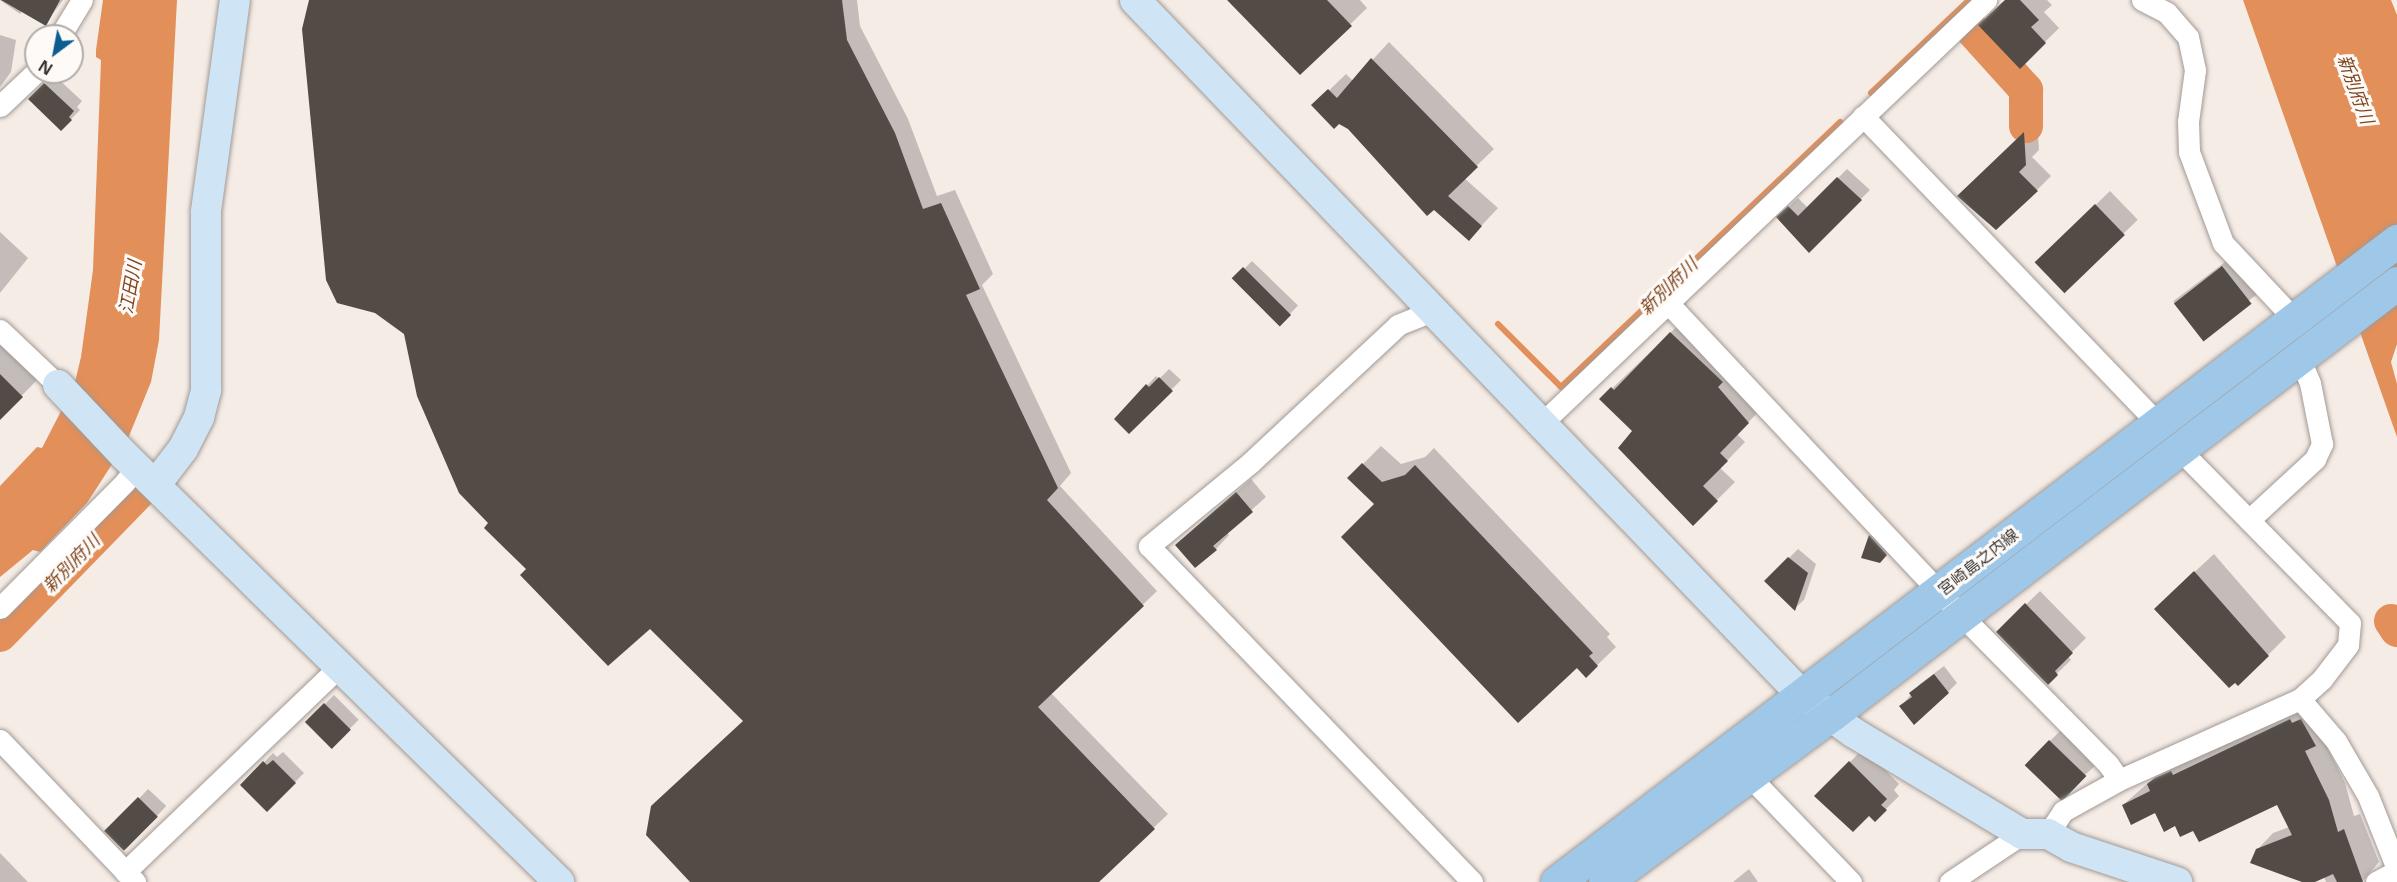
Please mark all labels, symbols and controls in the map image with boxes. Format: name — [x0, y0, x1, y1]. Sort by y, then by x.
north arrow — [24, 24, 84, 84]
water label: 新別府川 — [2334, 51, 2378, 127]
text: N — [34, 55, 57, 80]
water label: 新別府川 — [1635, 253, 1701, 319]
water label: 江田川 — [115, 259, 145, 315]
street label: 宮崎島之内線 — [1934, 525, 2022, 599]
water label: 新別府川 — [38, 530, 104, 596]

